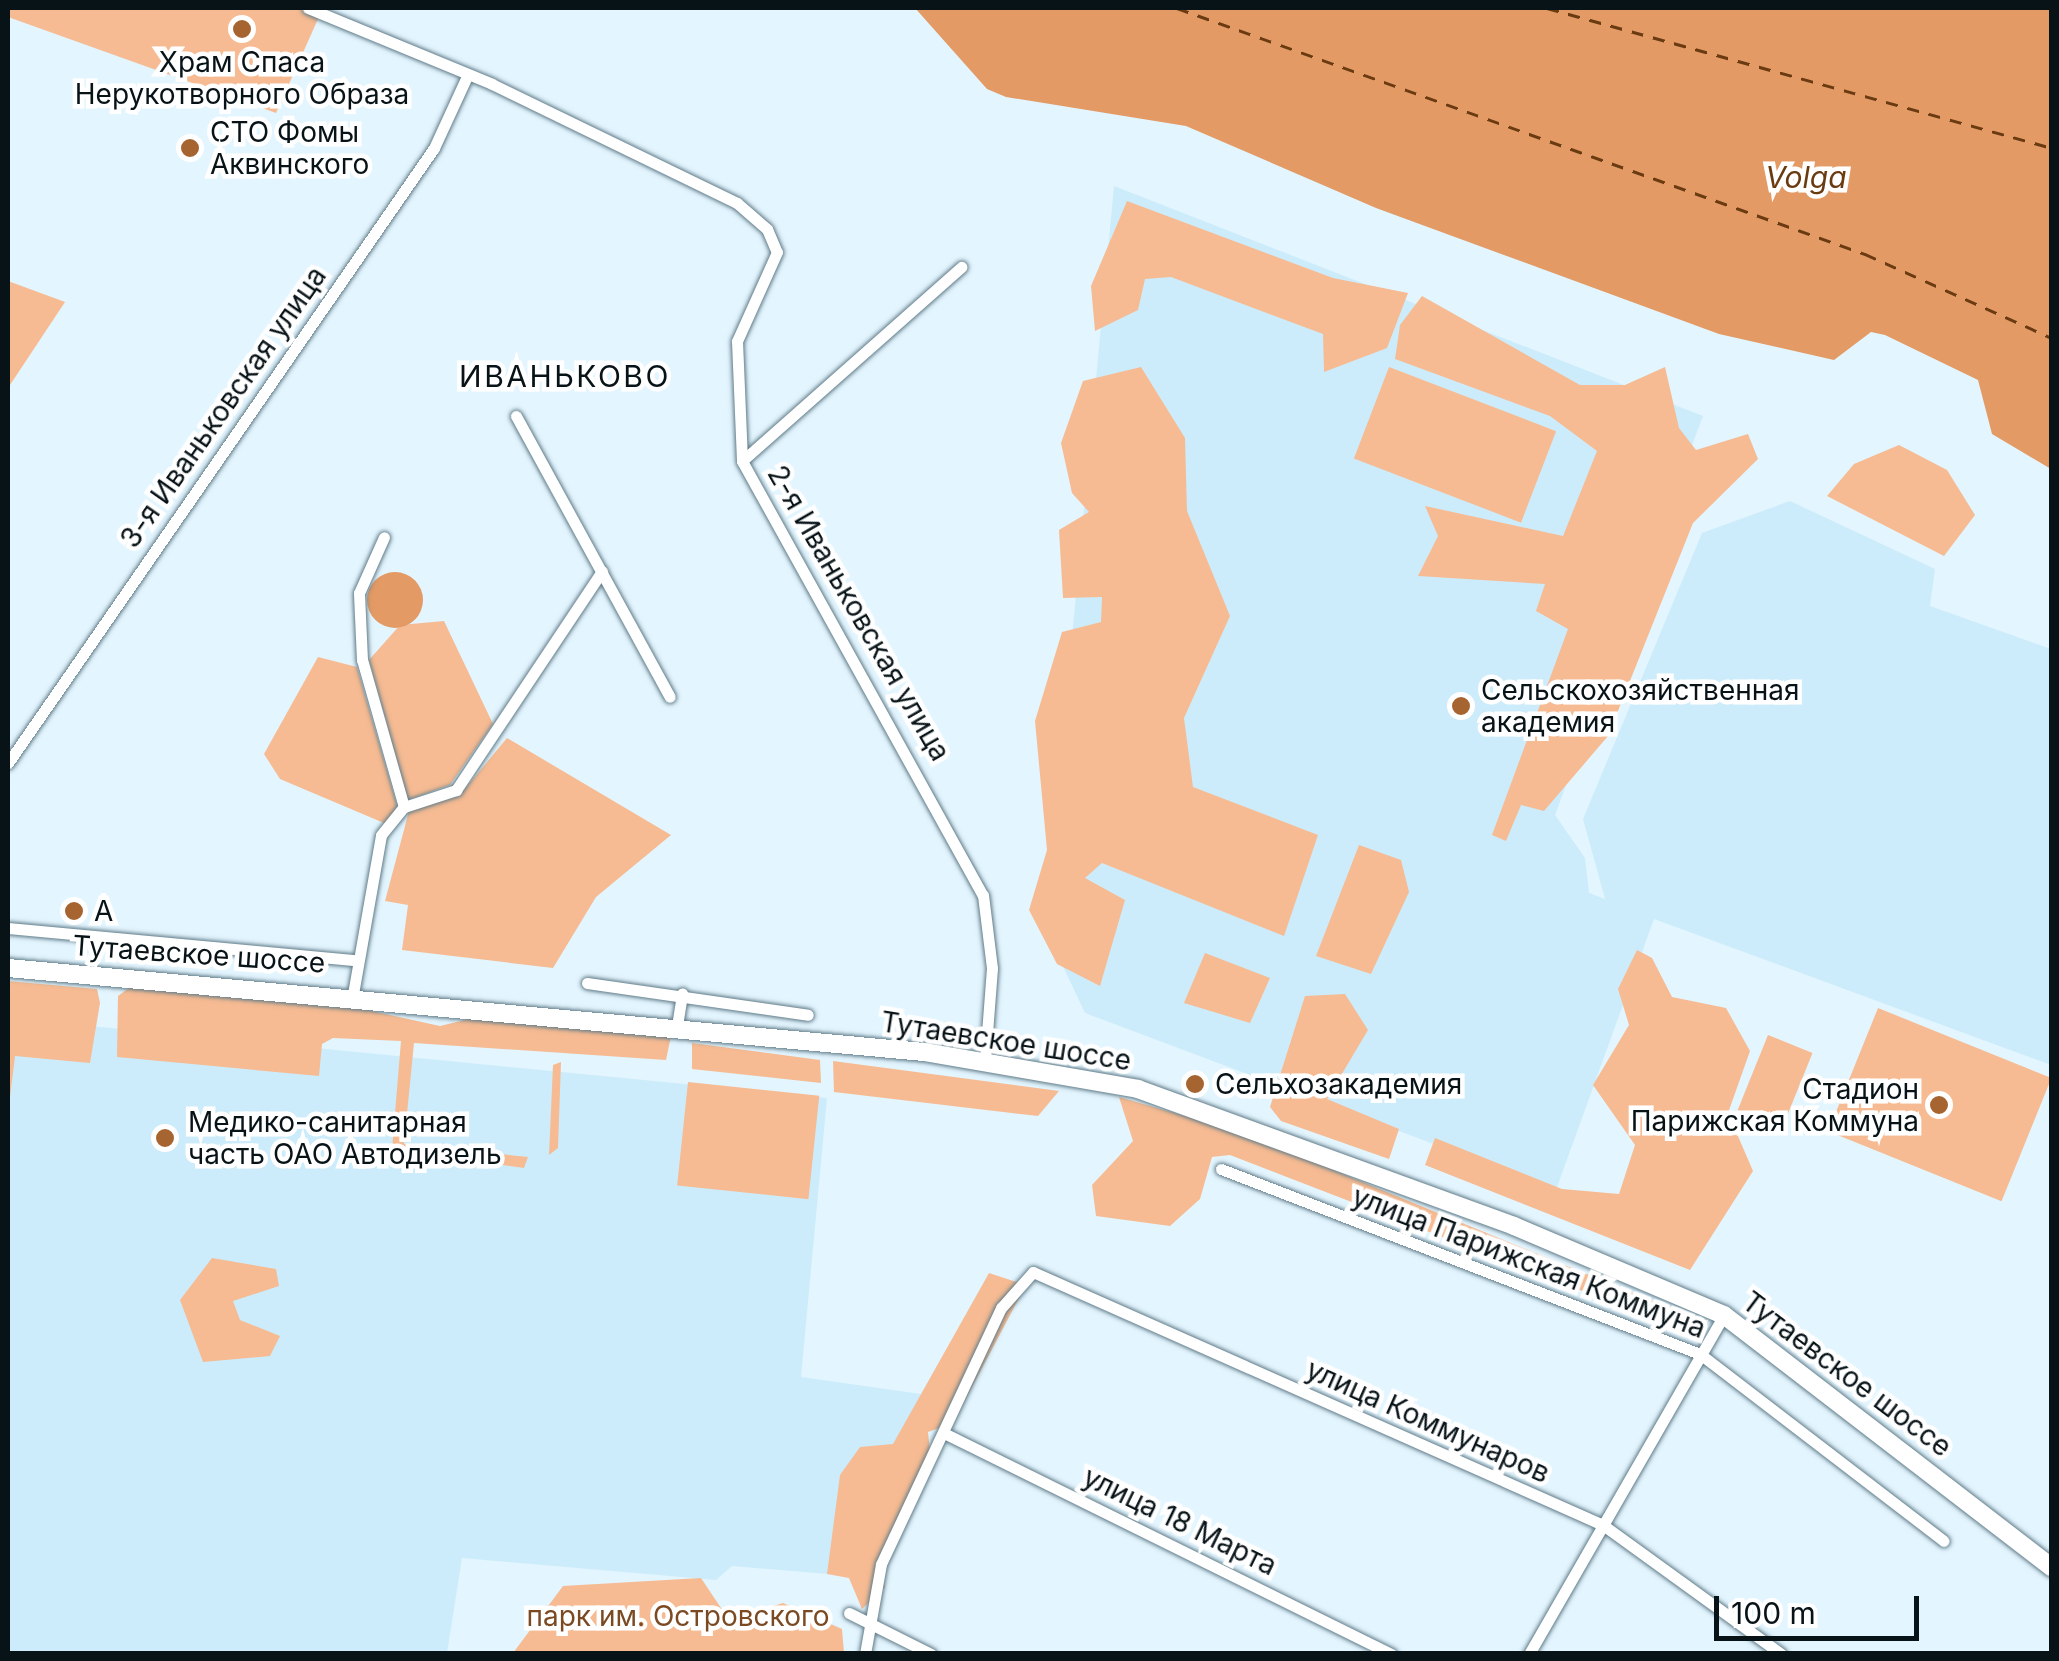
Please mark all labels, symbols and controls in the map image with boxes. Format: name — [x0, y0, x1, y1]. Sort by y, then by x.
marker: Храм Спаса Нерукотворного Образа — [231, 18, 253, 40]
place label: Храм Спаса Нерукотворного Образа — [75, 45, 409, 111]
place label: СТО Фомы Аквинского — [210, 115, 369, 181]
marker: СТО Фомы Аквинского — [179, 137, 201, 159]
water label: Volga — [1765, 159, 1847, 195]
street label: 3-я Иваньковская улица — [113, 260, 333, 554]
district label: ИВАНЬКОВО — [459, 358, 671, 394]
street label: 2-я Иваньковская улица — [761, 459, 957, 767]
place label: Сельскохозяйственная академия — [1481, 673, 1800, 739]
marker: Сельскохозяйственная академия — [1450, 695, 1472, 717]
place label: А — [94, 894, 113, 928]
marker: А — [63, 900, 85, 922]
street label: Тутаевское шоссе — [72, 928, 326, 980]
street label: Тутаевское шоссе — [878, 1005, 1134, 1077]
place label: Сельхозакадемия — [1215, 1067, 1462, 1101]
place label: Стадион Парижская Коммуна — [1631, 1072, 1919, 1138]
marker: Сельхозакадемия — [1184, 1073, 1206, 1095]
marker: Стадион Парижская Коммуна — [1928, 1094, 1950, 1116]
place label: Медико-санитарная часть ОАО Автодизель — [188, 1105, 502, 1171]
marker: Медико-санитарная часть ОАО Автодизель — [152, 1125, 178, 1151]
street label: улица Парижская Коммуна — [1348, 1179, 1710, 1345]
street label: Тутаевское шоссе — [1736, 1284, 1958, 1464]
street label: улица Коммунаров — [1301, 1352, 1555, 1490]
street label: улица 18 Марта — [1078, 1460, 1282, 1582]
scale bar — [1719, 1576, 1924, 1638]
text: 100 m — [1731, 1595, 1816, 1631]
park label: парк им. Островского — [527, 1599, 829, 1633]

